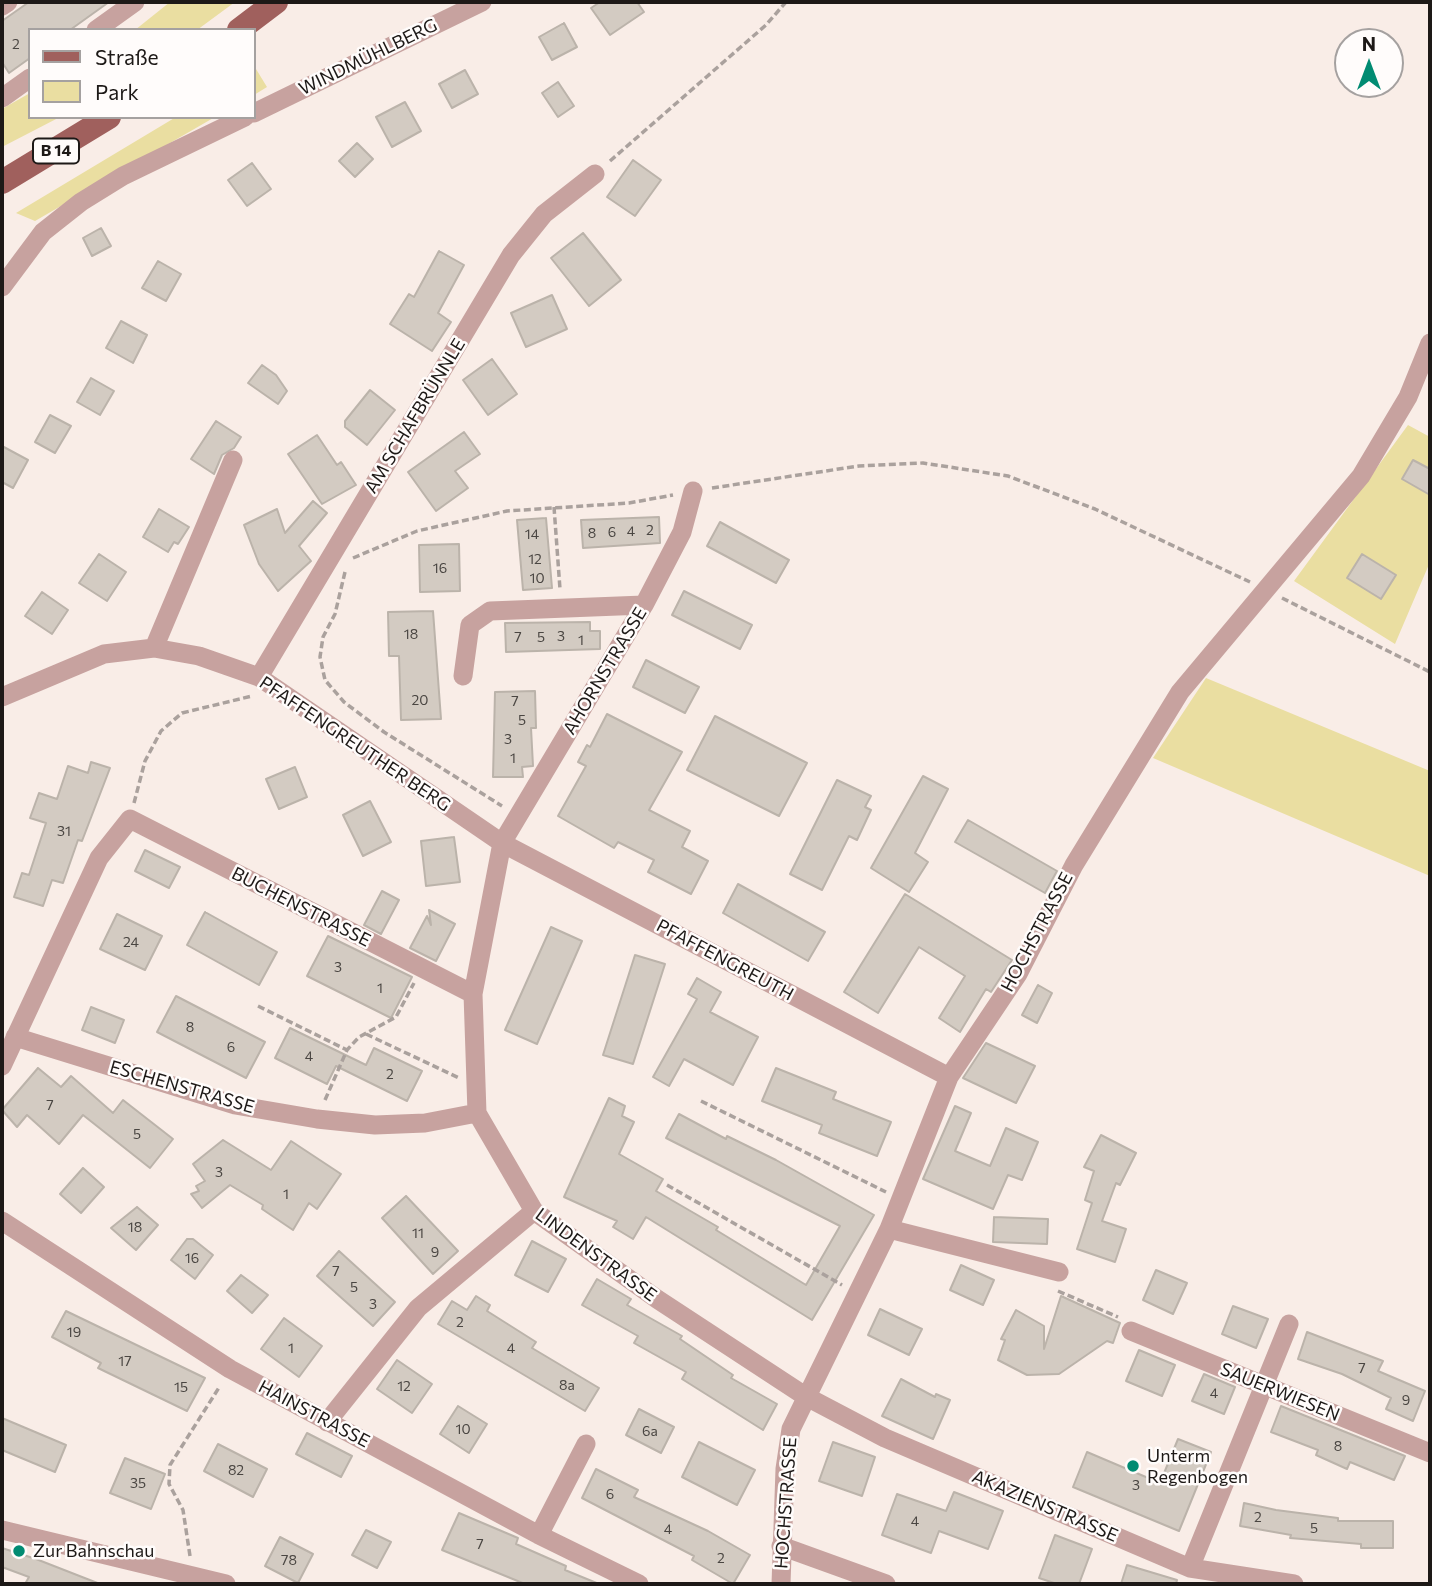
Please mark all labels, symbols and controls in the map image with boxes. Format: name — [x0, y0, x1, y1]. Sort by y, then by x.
street label: WINDMÜHLBERG — [295, 14, 441, 100]
legend — [28, 28, 256, 119]
north arrow — [1334, 28, 1404, 98]
text: N — [1362, 32, 1376, 55]
house number: 2 — [12, 36, 20, 52]
text: Straße — [95, 44, 159, 69]
text: Park — [95, 79, 139, 104]
road number: B 14 — [33, 139, 79, 164]
street label: AM SCHAFBRÜNNLE — [360, 335, 470, 497]
house number: 2 — [646, 522, 654, 538]
house number: 4 — [627, 523, 635, 539]
house number: 6 — [608, 524, 616, 540]
house number: 8 — [588, 525, 596, 541]
house number: 14 — [525, 526, 539, 542]
house number: 12 — [528, 551, 542, 567]
house number: 16 — [433, 560, 447, 576]
house number: 10 — [529, 570, 545, 586]
street label: AHORNSTRASSE — [559, 604, 651, 738]
house number: 18 — [404, 626, 418, 642]
house number: 3 — [557, 628, 565, 644]
house number: 7 — [514, 629, 522, 645]
house number: 5 — [537, 629, 545, 645]
house number: 1 — [578, 632, 584, 648]
street label: PFAFFENGREUTHER BERG — [255, 672, 455, 816]
house number: 20 — [412, 692, 428, 708]
house number: 7 — [511, 693, 519, 709]
house number: 5 — [518, 712, 526, 728]
house number: 3 — [504, 731, 512, 747]
house number: 1 — [510, 750, 516, 766]
house number: 31 — [57, 823, 71, 839]
street label: BUCHENSTRASSE — [228, 863, 374, 951]
street label: HOCHSTRASSE — [996, 869, 1078, 995]
street label: PFAFFENGREUTH — [653, 915, 797, 1005]
house number: 24 — [123, 934, 139, 950]
house number: 3 — [334, 959, 342, 975]
house number: 1 — [377, 980, 383, 996]
house number: 8 — [186, 1019, 194, 1035]
house number: 6 — [227, 1039, 235, 1055]
house number: 4 — [305, 1048, 313, 1064]
street label: ESCHENSTRASSE — [107, 1056, 257, 1118]
house number: 2 — [386, 1066, 394, 1082]
house number: 7 — [46, 1097, 54, 1113]
house number: 5 — [133, 1126, 141, 1142]
house number: 3 — [215, 1164, 223, 1180]
house number: 1 — [283, 1186, 289, 1202]
street label: LINDENSTRASSE — [531, 1204, 661, 1306]
house number: 18 — [128, 1219, 142, 1235]
house number: 11 — [412, 1225, 424, 1241]
house number: 9 — [431, 1244, 439, 1260]
house number: 16 — [185, 1250, 199, 1266]
house number: 7 — [332, 1263, 340, 1279]
house number: 5 — [350, 1279, 358, 1295]
house number: 3 — [369, 1296, 377, 1312]
house number: 2 — [456, 1314, 464, 1330]
house number: 19 — [67, 1324, 81, 1340]
house number: 1 — [288, 1340, 294, 1356]
house number: 4 — [507, 1340, 515, 1356]
house number: 17 — [118, 1353, 132, 1369]
street label: SAUERWIESEN — [1217, 1358, 1343, 1426]
house number: 7 — [1358, 1360, 1366, 1376]
street label: HAINSTRASSE — [255, 1376, 373, 1452]
house number: 8a — [559, 1377, 575, 1393]
house number: 12 — [397, 1378, 411, 1394]
house number: 15 — [174, 1379, 188, 1395]
house number: 4 — [1210, 1385, 1218, 1401]
house number: 9 — [1402, 1392, 1410, 1408]
house number: 10 — [455, 1421, 471, 1437]
house number: 6a — [642, 1423, 658, 1439]
street label: HOCHSTRASSE — [771, 1436, 801, 1570]
house number: 8 — [1334, 1438, 1342, 1454]
place label: Unterm Regenbogen — [1147, 1445, 1248, 1488]
marker: Unterm Regenbogen — [1125, 1458, 1141, 1474]
house number: 82 — [228, 1462, 244, 1478]
street label: AKAZIENSTRASSE — [969, 1465, 1121, 1547]
house number: 35 — [130, 1475, 146, 1491]
house number: 3 — [1132, 1477, 1140, 1493]
house number: 6 — [606, 1486, 614, 1502]
house number: 2 — [1254, 1509, 1262, 1525]
house number: 4 — [911, 1513, 919, 1529]
house number: 5 — [1310, 1520, 1318, 1536]
house number: 4 — [664, 1521, 672, 1537]
house number: 7 — [476, 1536, 484, 1552]
place label: Zur Bahnschau — [33, 1540, 154, 1562]
marker: Zur Bahnschau — [11, 1543, 27, 1559]
house number: 2 — [717, 1550, 725, 1566]
house number: 78 — [281, 1552, 297, 1568]

